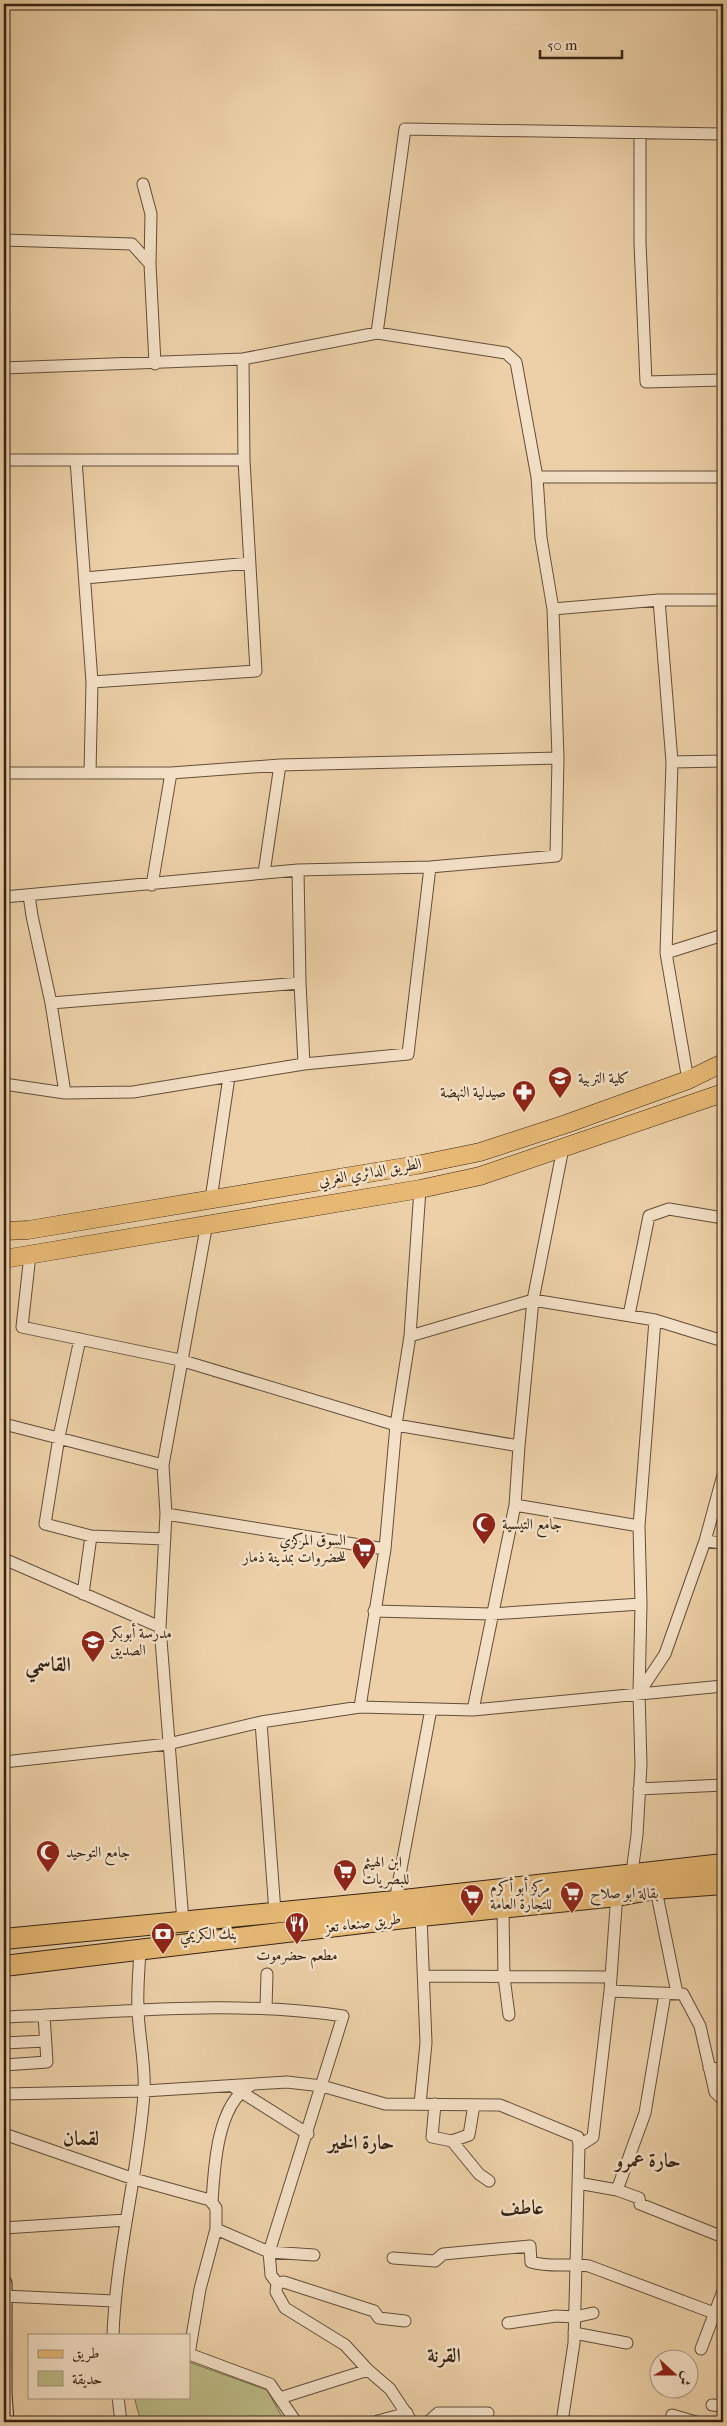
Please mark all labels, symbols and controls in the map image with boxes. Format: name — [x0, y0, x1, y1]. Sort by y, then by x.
scale bar — [540, 28, 622, 60]
text: 50 m — [547, 36, 578, 54]
school or university icon: كلية التربية — [547, 1065, 573, 1099]
place label: كلية التربية — [578, 1069, 630, 1087]
pharmacy icon: صيدلية النهضة — [511, 1079, 537, 1113]
place label: صيدلية النهضة — [440, 1083, 506, 1102]
street label: الطريق الدائري الغربي — [317, 1154, 424, 1193]
mosque icon: جامع التيسية — [471, 1511, 497, 1545]
place label: جامع التيسية — [502, 1515, 562, 1538]
place label: السوق المركزي للحضروات بمدينة ذمار — [241, 1531, 346, 1567]
supermarket icon: السوق المركزي للحضروات بمدينة ذمار — [351, 1536, 377, 1570]
place label: مدرسة أبوبكر الصديق — [108, 1622, 172, 1659]
school or university icon: مدرسة أبوبكر الصديق — [80, 1629, 106, 1663]
district label: القاسمي — [25, 1653, 71, 1683]
mosque icon: جامع التوحيد — [35, 1839, 61, 1873]
place label: جامع التوحيد — [66, 1843, 130, 1866]
place label: ابن الهيثم للبصريات — [362, 1853, 409, 1889]
supermarket icon: ابن الهيثم للبصريات — [332, 1858, 358, 1892]
place label: مركز أبو أكرم للتجارة العامة — [490, 1876, 552, 1913]
supermarket icon: بقالة ابو صلاح — [559, 1880, 585, 1914]
supermarket icon: مركز أبو أكرم للتجارة العامة — [459, 1883, 485, 1917]
place label: بقالة ابو صلاح — [590, 1884, 659, 1906]
street label: طريق صنعاء تعز — [322, 1909, 402, 1938]
restaurant icon: مطعم حضرموت — [284, 1911, 310, 1945]
bank icon: بنك الكريمي — [150, 1921, 176, 1955]
place label: بنك الكريمي — [180, 1925, 237, 1948]
place label: مطعم حضرموت — [256, 1946, 338, 1969]
district label: لقمان — [63, 2127, 99, 2150]
district label: حارة الخير — [326, 2131, 394, 2154]
district label: حارة عمرو — [613, 2149, 681, 2173]
district label: عاطف — [500, 2196, 544, 2219]
legend — [28, 2334, 190, 2398]
text: طريق — [72, 2344, 99, 2363]
district label: القرنة — [427, 2344, 461, 2368]
north arrow — [650, 2348, 700, 2398]
text: ش — [675, 2369, 696, 2388]
text: حديقة — [72, 2370, 102, 2388]

